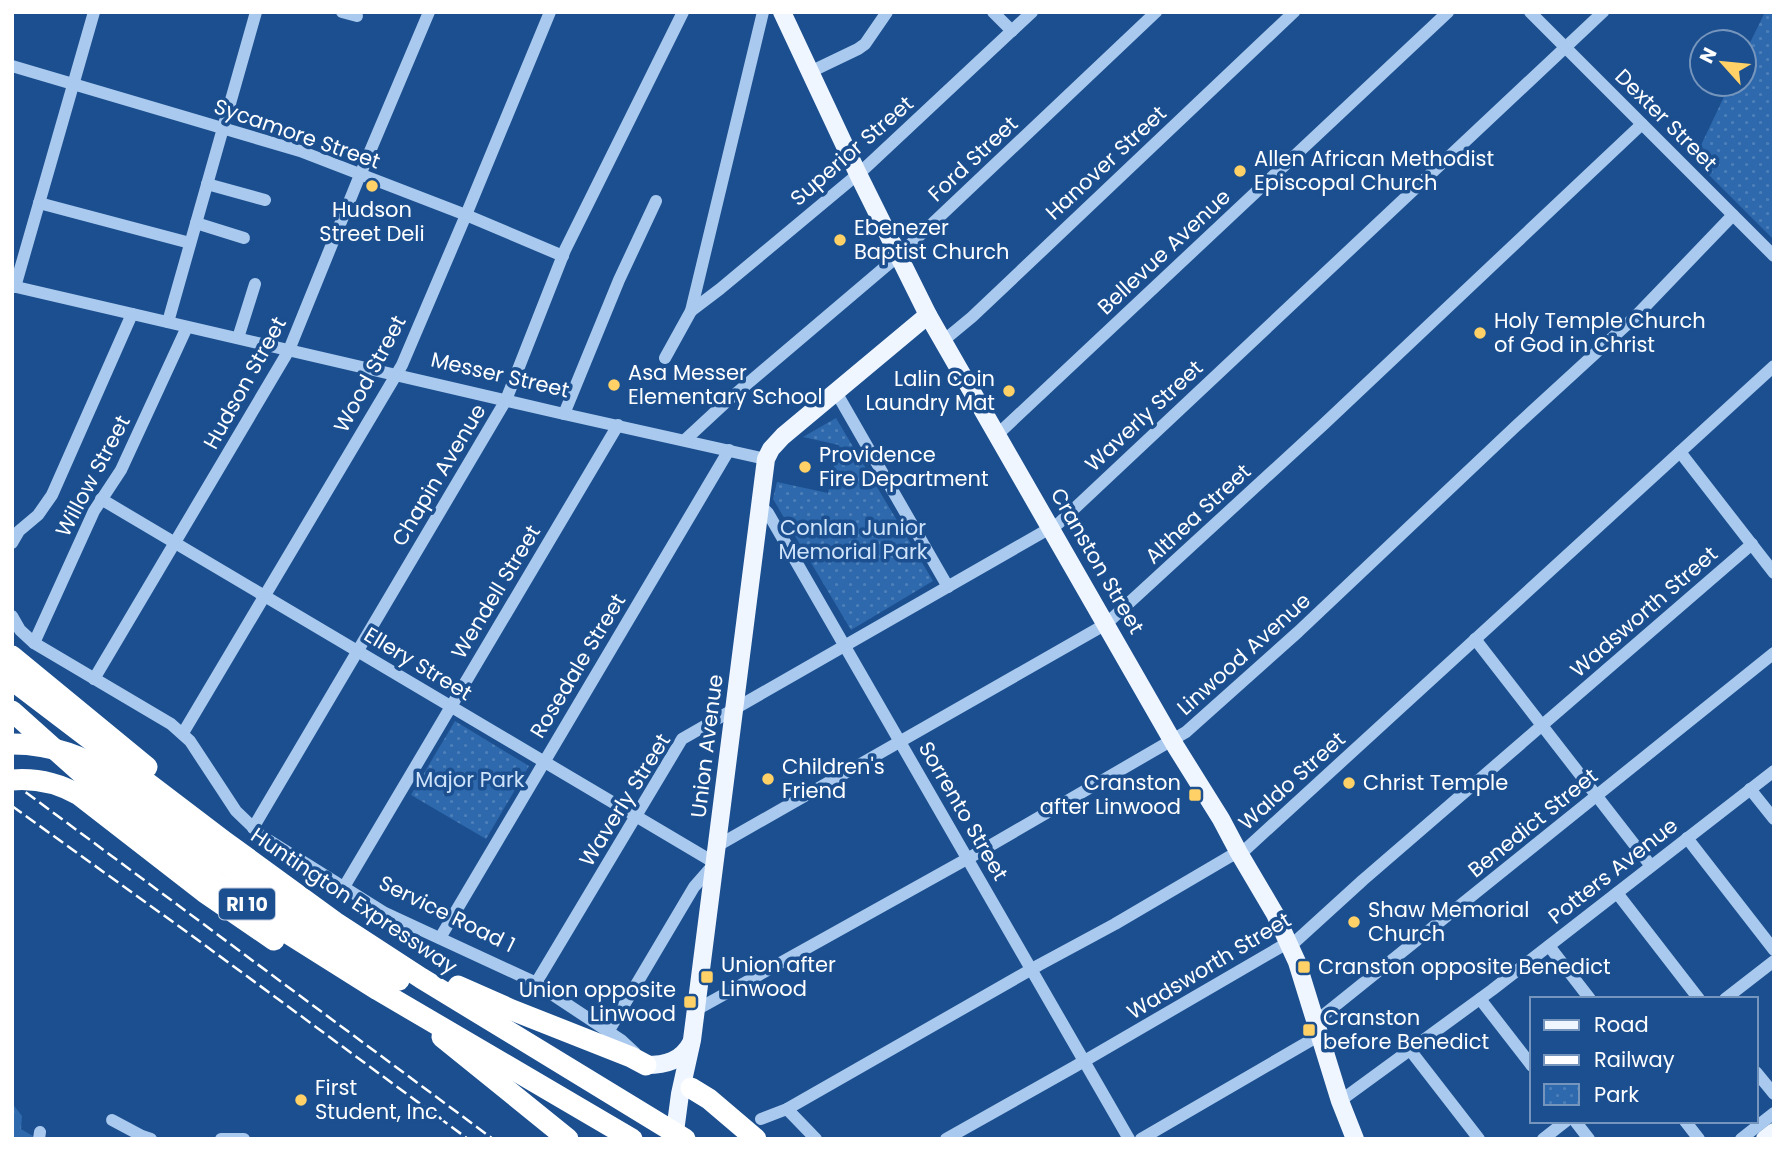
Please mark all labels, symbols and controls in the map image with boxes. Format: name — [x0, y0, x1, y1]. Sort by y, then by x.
north arrow — [1688, 28, 1758, 98]
text: N — [1693, 43, 1724, 68]
street label: Dexter Street — [1609, 62, 1724, 177]
street label: Superior Street — [784, 89, 919, 212]
street label: Sycamore Street — [210, 91, 384, 176]
street label: Hanover Street — [1039, 99, 1172, 226]
street label: Ford Street — [921, 109, 1024, 208]
place label: Allen African Methodist Episcopal Church — [1254, 144, 1494, 197]
marker: Allen African Methodist Episcopal Church — [1232, 163, 1248, 179]
marker: Hudson Street Deli — [364, 178, 380, 194]
street label: Bellevue Avenue — [1091, 182, 1236, 321]
place label: Hudson Street Deli — [319, 195, 425, 248]
place label: Ebenezer Baptist Church — [854, 213, 1009, 266]
marker: Ebenezer Baptist Church — [832, 232, 848, 248]
place label: Holy Temple Church of God in Christ — [1494, 306, 1706, 359]
street label: Wood Street — [327, 310, 413, 437]
street label: Hudson Street — [196, 311, 293, 454]
marker: Holy Temple Church of God in Christ — [1472, 325, 1488, 341]
street label: Messer Street — [428, 345, 572, 404]
street label: Waverly Street — [1078, 353, 1209, 478]
place label: Asa Messer Elementary School — [628, 358, 823, 411]
place label: Lalin Coin Laundry Mat — [865, 364, 995, 417]
marker: Asa Messer Elementary School — [606, 377, 622, 393]
marker: Lalin Coin Laundry Mat — [1001, 383, 1017, 399]
street label: Chapin Avenue — [385, 398, 492, 551]
street label: Willow Street — [48, 410, 137, 542]
place label: Providence Fire Department — [819, 440, 989, 493]
street label: Althea Street — [1139, 457, 1257, 570]
marker: Providence Fire Department — [797, 459, 813, 475]
street label: Cranston Street — [1044, 482, 1151, 639]
park label: Conlan Junior Memorial Park — [778, 513, 928, 566]
street label: Wendell Street — [444, 519, 547, 664]
street label: Wadsworth Street — [1564, 539, 1724, 684]
street label: Linwood Avenue — [1171, 586, 1317, 721]
street label: Rosedale Street — [523, 588, 632, 743]
street label: Ellery Street — [359, 620, 478, 707]
street label: Union Avenue — [683, 673, 730, 819]
street label: Waldo Street — [1232, 725, 1351, 836]
street label: Waverly Street — [572, 728, 677, 872]
street label: Sorrento Street — [912, 736, 1015, 886]
place label: Children's Friend — [782, 752, 885, 805]
street label: Benedict Street — [1462, 761, 1604, 884]
park label: Major Park — [415, 765, 525, 794]
place label: Cranston after Linwood — [1040, 768, 1181, 821]
place label: Christ Temple — [1363, 768, 1508, 797]
marker: Children's Friend — [760, 771, 776, 787]
marker: Christ Temple — [1341, 775, 1357, 791]
marker: Cranston after Linwood — [1187, 787, 1203, 803]
street label: Potters Avenue — [1542, 811, 1684, 930]
street label: Huntington Expressway — [245, 821, 463, 981]
street label: Service Road 1 — [374, 868, 520, 959]
road number: RI 10 — [219, 888, 275, 920]
place label: Shaw Memorial Church — [1368, 895, 1529, 948]
street label: Wadsworth Street — [1121, 905, 1296, 1026]
marker: Shaw Memorial Church — [1346, 914, 1362, 930]
place label: Union after Linwood — [721, 950, 836, 1003]
place label: Cranston opposite Benedict — [1318, 952, 1611, 981]
marker: Cranston opposite Benedict — [1296, 959, 1312, 975]
marker: Union after Linwood — [699, 969, 715, 985]
place label: Union opposite Linwood — [519, 975, 676, 1028]
marker: Union opposite Linwood — [682, 994, 698, 1010]
legend — [1530, 997, 1758, 1123]
place label: Cranston before Benedict — [1323, 1003, 1489, 1056]
text: Road — [1594, 1010, 1649, 1039]
marker: Cranston before Benedict — [1301, 1022, 1317, 1038]
text: Railway — [1594, 1045, 1675, 1074]
place label: First Student, Inc. — [315, 1073, 442, 1126]
text: Park — [1594, 1080, 1639, 1109]
marker: First Student, Inc. — [293, 1092, 309, 1108]

